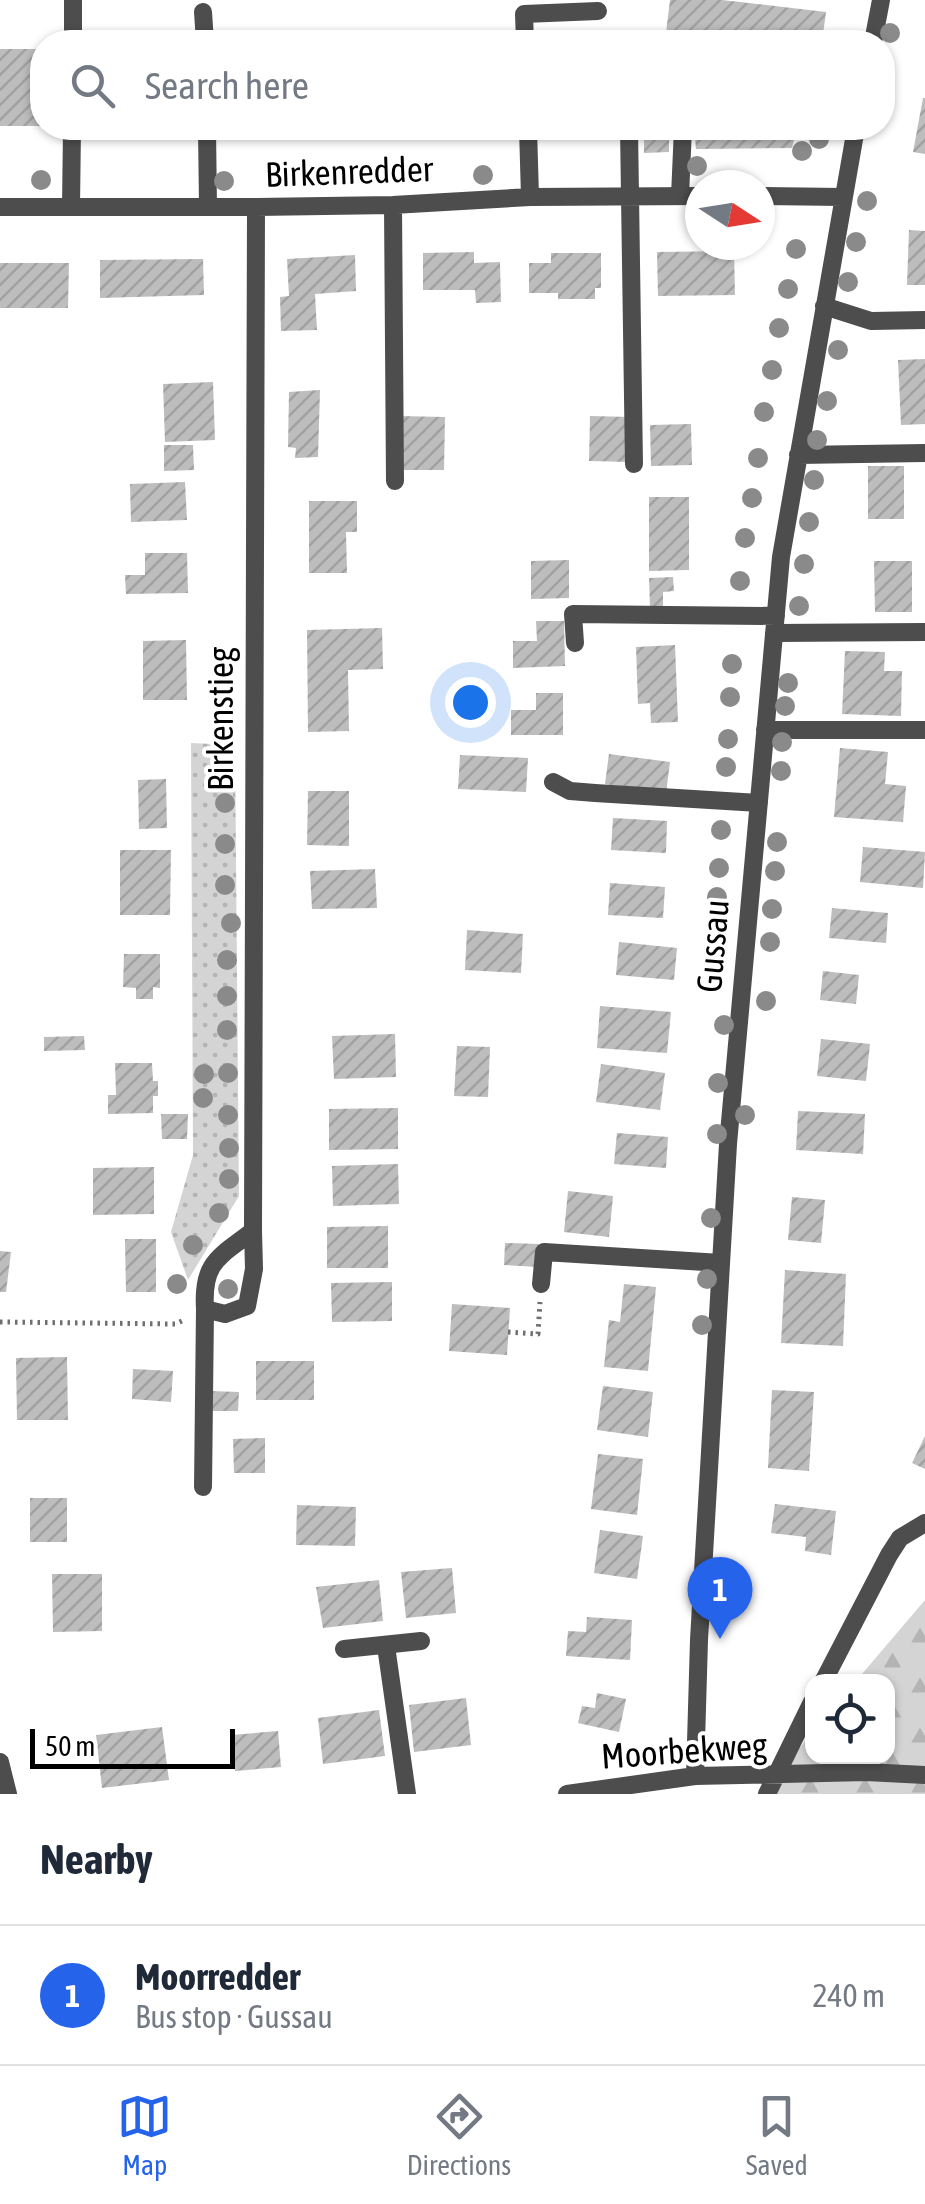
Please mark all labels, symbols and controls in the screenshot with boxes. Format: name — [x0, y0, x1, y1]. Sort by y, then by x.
search box — [30, 30, 895, 140]
icon: search — [65, 58, 120, 113]
text: Search here — [145, 64, 309, 107]
street label: Birkenredder — [264, 148, 434, 194]
north arrow — [685, 170, 775, 260]
street label: Birkenstieg — [200, 647, 240, 791]
your location — [445, 677, 496, 728]
street label: Gussau — [688, 898, 736, 994]
pin: 1 — [688, 1556, 752, 1639]
map controls — [805, 1674, 895, 1764]
button: locate — [805, 1674, 895, 1764]
scale bar — [30, 1724, 235, 1768]
street label: Moorbekweg — [600, 1724, 768, 1776]
text: 50 m — [45, 1730, 95, 1762]
text: Nearby — [40, 1835, 153, 1883]
text: Moorredder — [135, 1955, 300, 1998]
text: 1 — [65, 1977, 80, 2014]
text: 240 m — [812, 1977, 885, 2014]
text: Bus stop · Gussau — [135, 1998, 333, 2035]
tab: Map — [117, 2089, 172, 2181]
tab: Directions — [407, 2089, 511, 2181]
tab: Saved — [746, 2089, 808, 2181]

